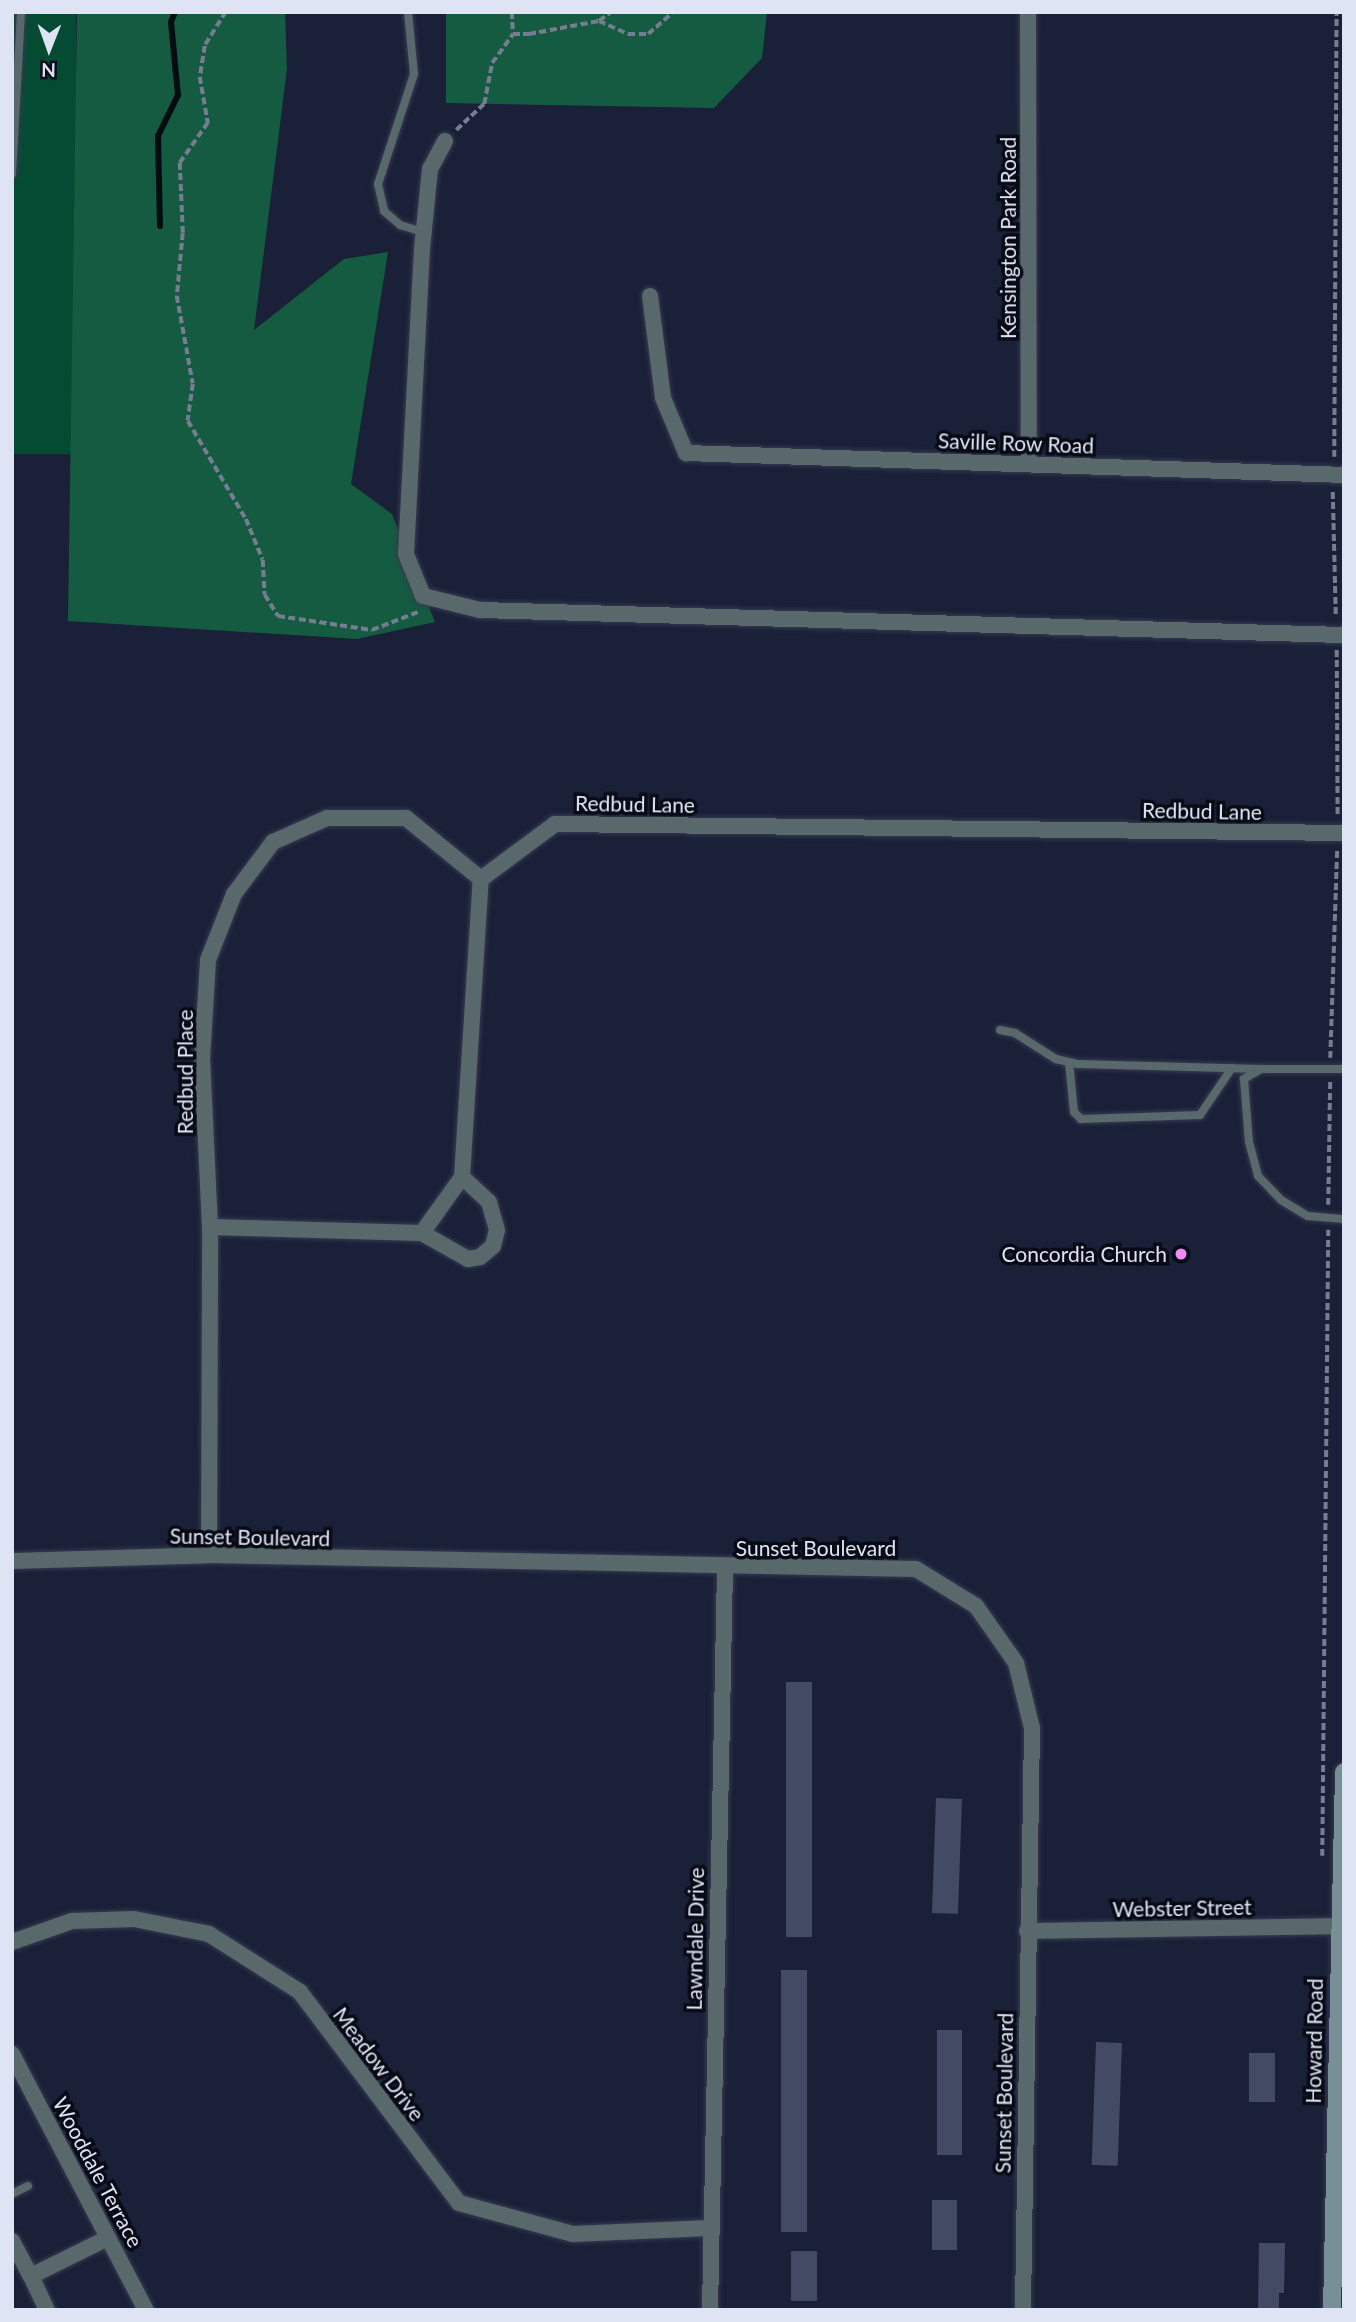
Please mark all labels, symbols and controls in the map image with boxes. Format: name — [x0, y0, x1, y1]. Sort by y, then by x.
north arrow — [14, 14, 84, 84]
text: N — [41, 59, 56, 82]
street label: Kensington Park Road — [995, 137, 1021, 339]
street label: Saville Row Road — [937, 428, 1095, 458]
street label: Redbud Lane — [575, 790, 695, 818]
street label: Redbud Lane — [1142, 797, 1262, 825]
street label: Redbud Place — [172, 1010, 198, 1134]
place label: Concordia Church — [1002, 1241, 1167, 1267]
marker: Concordia Church — [1173, 1246, 1189, 1262]
street label: Sunset Boulevard — [170, 1523, 330, 1551]
street label: Sunset Boulevard — [736, 1535, 896, 1561]
street label: Lawndale Drive — [681, 1867, 709, 2011]
street label: Webster Street — [1112, 1894, 1252, 1922]
street label: Howard Road — [1300, 1978, 1328, 2104]
street label: Meadow Drive — [328, 2002, 430, 2126]
street label: Sunset Boulevard — [990, 2013, 1018, 2173]
street label: Wooddale Terrace — [48, 2092, 148, 2252]

